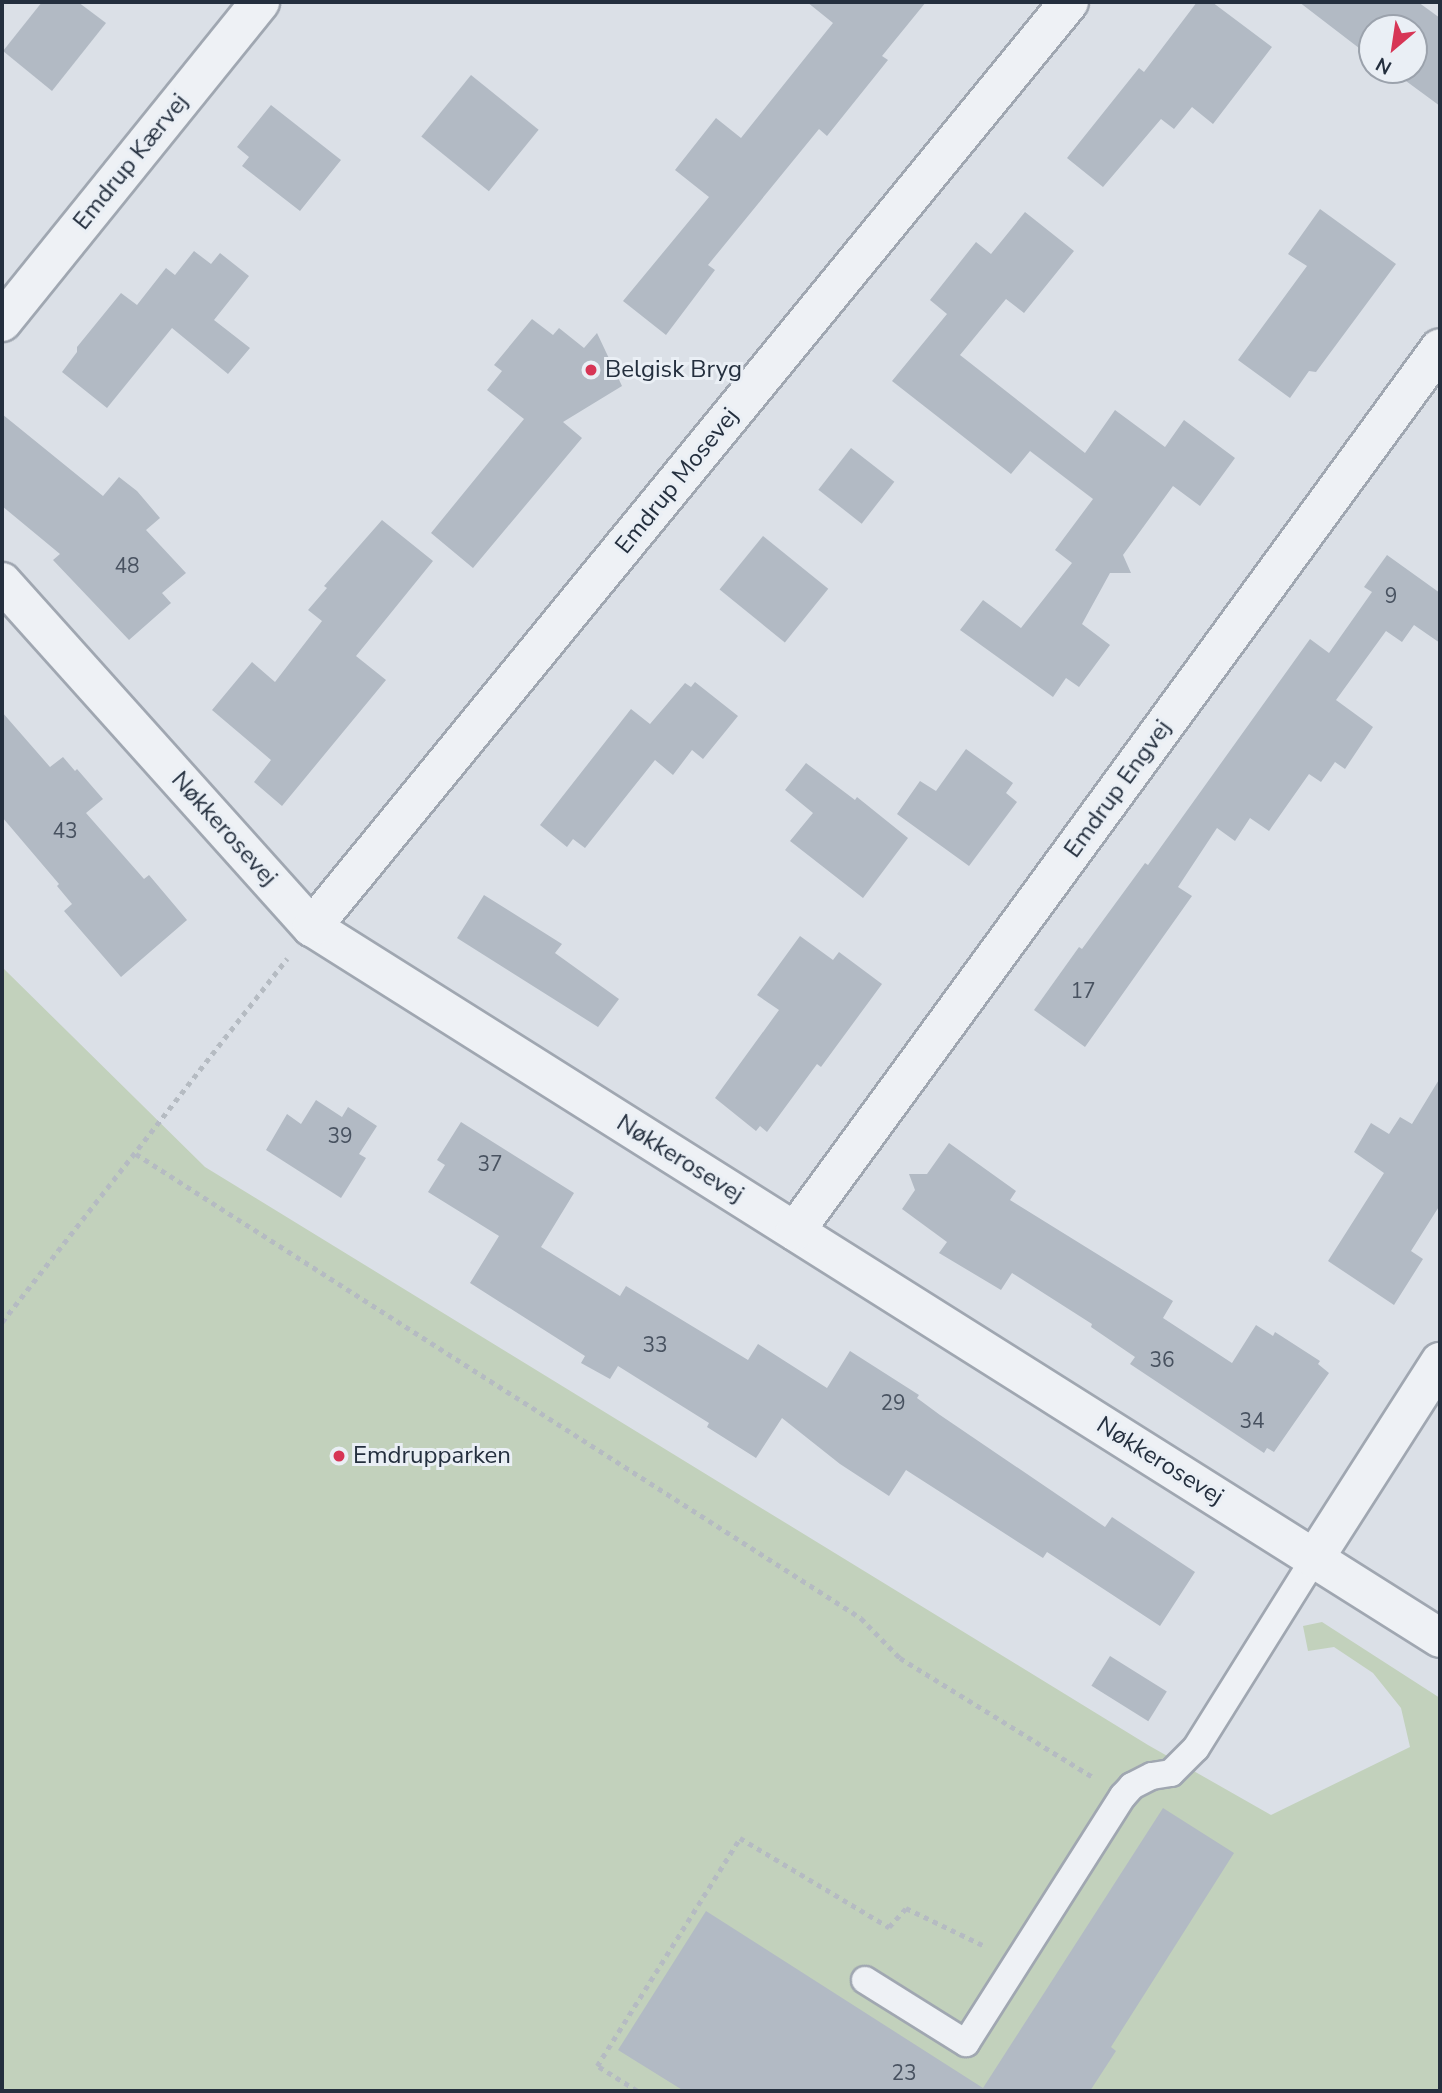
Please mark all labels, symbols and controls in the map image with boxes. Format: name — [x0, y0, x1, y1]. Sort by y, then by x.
north arrow — [1358, 14, 1428, 84]
text: N — [1371, 51, 1396, 80]
street label: Emdrup Kærvej — [67, 88, 195, 236]
place label: Belgisk Bryg — [605, 356, 742, 384]
marker: Belgisk Bryg — [583, 362, 599, 378]
street label: Emdrup Mosevej — [609, 402, 745, 560]
house number: 48 — [114, 553, 140, 579]
house number: 9 — [1385, 583, 1397, 609]
street label: Emdrup Engvej — [1058, 715, 1178, 863]
street label: Nøkkerosevej — [165, 766, 283, 892]
house number: 43 — [52, 818, 78, 844]
house number: 17 — [1070, 978, 1096, 1004]
street label: Nøkkerosevej — [611, 1109, 749, 1209]
house number: 39 — [327, 1123, 353, 1149]
house number: 37 — [477, 1151, 503, 1177]
house number: 33 — [642, 1332, 668, 1358]
house number: 36 — [1149, 1347, 1175, 1373]
house number: 29 — [880, 1390, 906, 1416]
house number: 34 — [1239, 1408, 1265, 1434]
street label: Nøkkerosevej — [1091, 1411, 1229, 1511]
place label: Emdrupparken — [353, 1442, 511, 1470]
marker: Emdrupparken — [331, 1448, 347, 1464]
house number: 23 — [891, 2060, 917, 2086]

